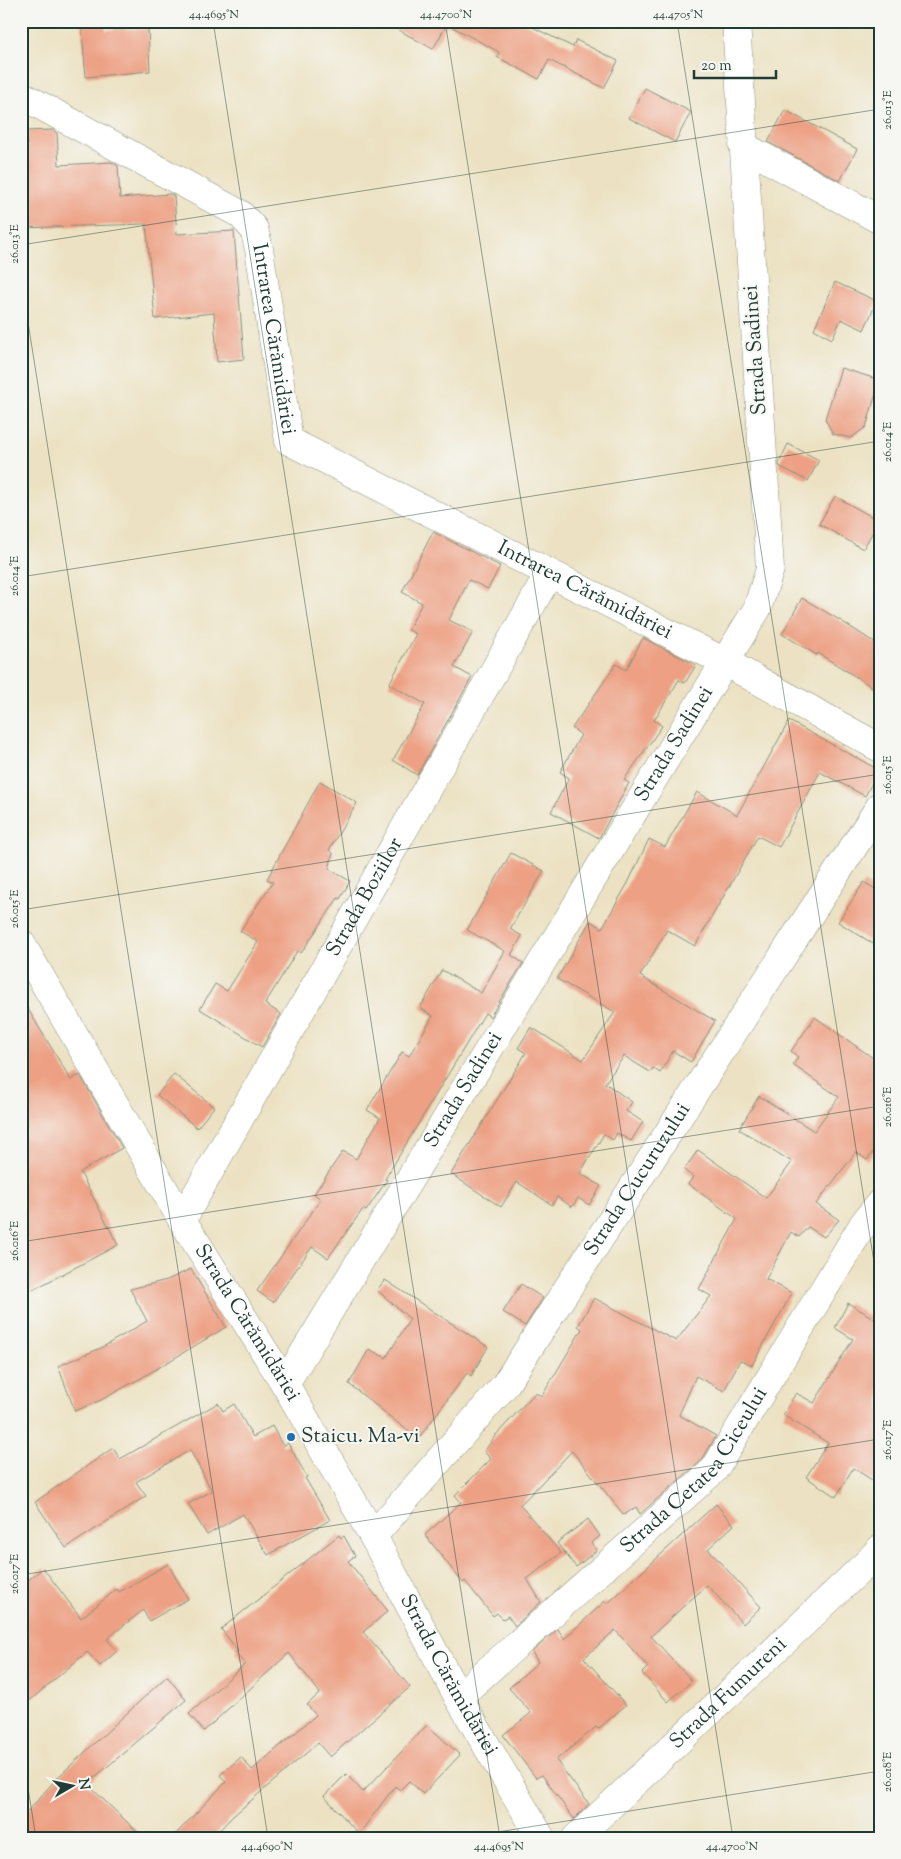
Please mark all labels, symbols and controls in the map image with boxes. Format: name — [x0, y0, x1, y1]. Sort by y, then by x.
text: 44.4695°N — [189, 6, 239, 24]
text: 44.4700°N — [420, 6, 472, 24]
text: 44.4705°N — [653, 6, 703, 24]
scale bar — [694, 48, 776, 80]
text: 20 m — [701, 56, 732, 77]
text: 26.013°E — [879, 90, 897, 130]
text: 26.013°E — [6, 224, 24, 264]
street label: Intrarea Cărămidăriei — [243, 241, 303, 437]
street label: Strada Sadinei — [736, 284, 776, 416]
text: 26.014°E — [879, 421, 897, 462]
street label: Intrarea Cărămidăriei — [492, 534, 677, 648]
text: 26.014°E — [6, 555, 24, 596]
street label: Strada Sadinei — [628, 681, 721, 808]
text: 26.015°E — [879, 755, 897, 794]
street label: Strada Boziilor — [319, 832, 411, 963]
text: 26.015°E — [6, 889, 24, 928]
street label: Strada Sadinei — [417, 1027, 511, 1154]
text: 26.016°E — [879, 1086, 897, 1127]
street label: Strada Cucuruzului — [577, 1097, 699, 1262]
text: 26.016°E — [6, 1220, 24, 1261]
street label: Strada Cărămidăriei — [186, 1239, 307, 1407]
street label: Strada Cetatea Ciceului — [614, 1382, 776, 1561]
text: 26.017°E — [879, 1419, 897, 1460]
place label: Staicu. Ma-vi — [301, 1422, 420, 1452]
marker: Staicu. Ma-vi — [285, 1431, 297, 1443]
text: 26.017°E — [6, 1553, 24, 1594]
street label: Strada Cărămidăriei — [391, 1589, 505, 1762]
street label: Strada Fumureni — [663, 1631, 794, 1757]
text: 26.018°E — [879, 1751, 897, 1792]
north arrow — [48, 1762, 98, 1812]
text: N — [72, 1777, 94, 1791]
text: 44.4690°N — [241, 1838, 293, 1856]
text: 44.4695°N — [474, 1838, 524, 1856]
text: 44.4700°N — [706, 1838, 758, 1856]

